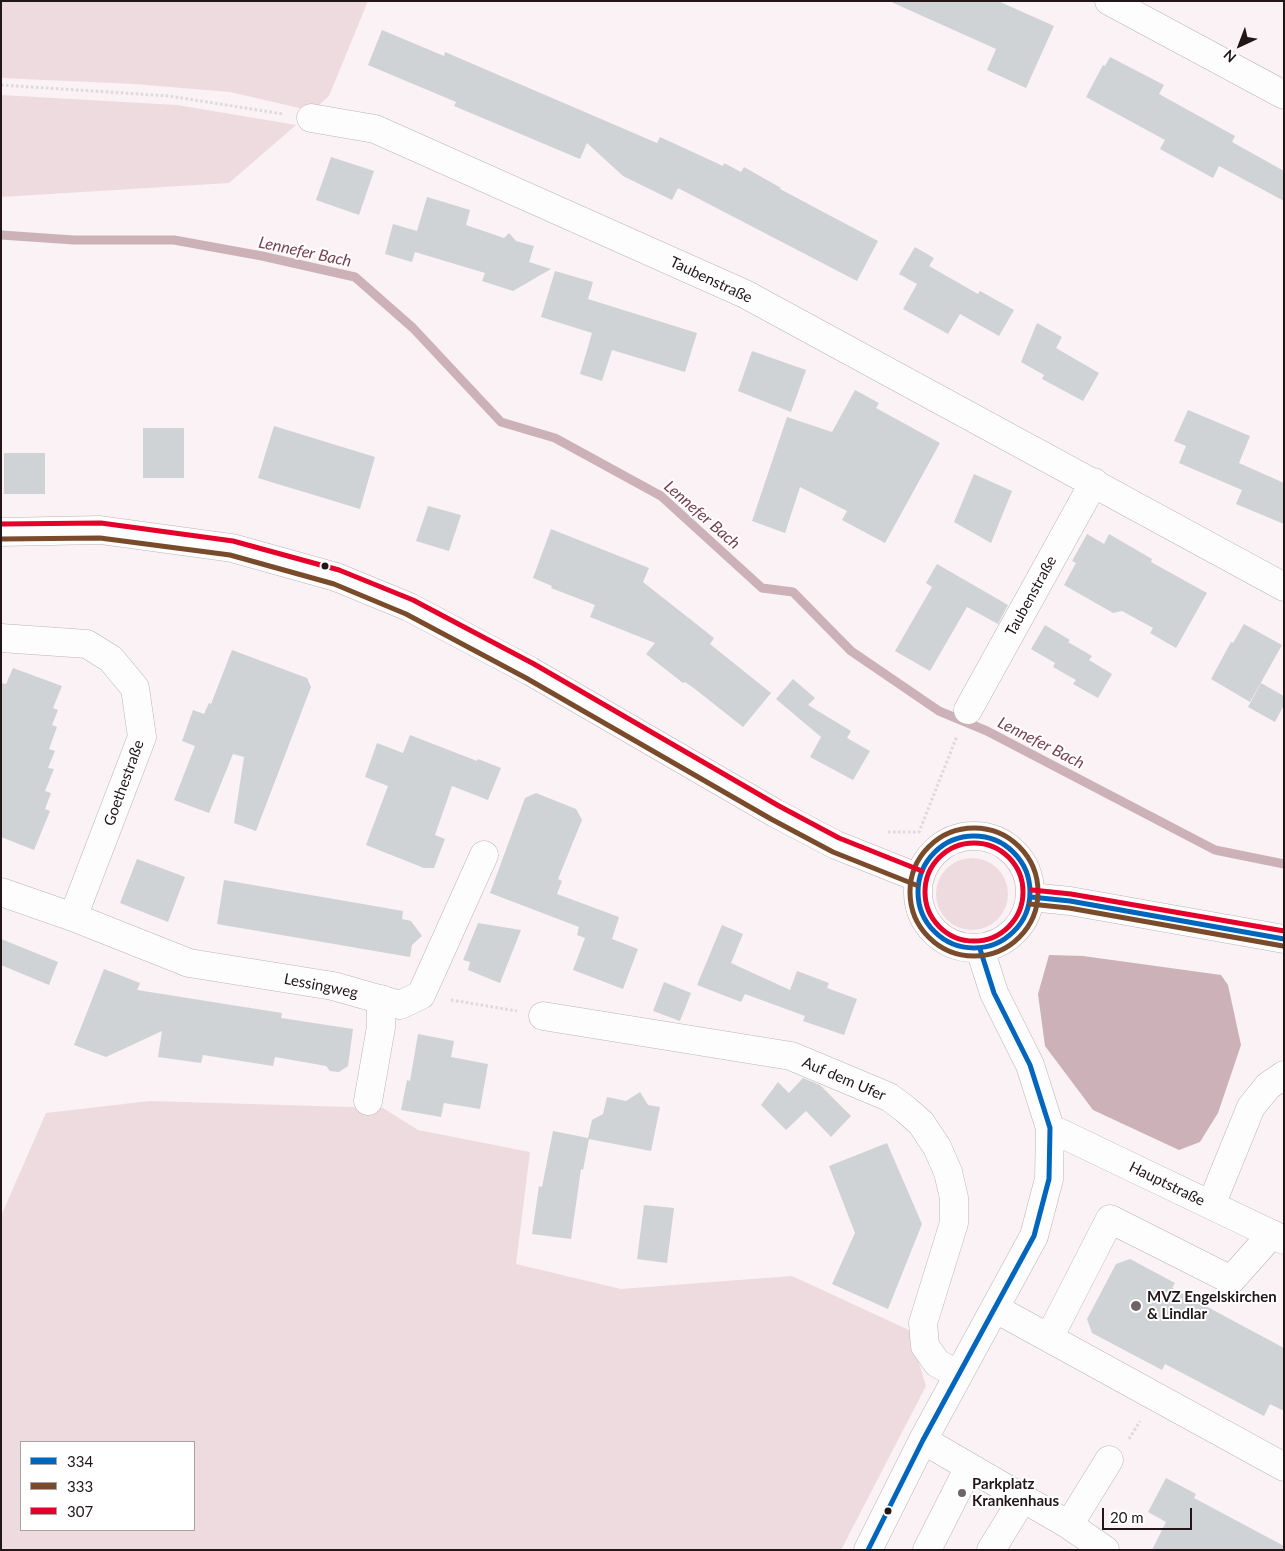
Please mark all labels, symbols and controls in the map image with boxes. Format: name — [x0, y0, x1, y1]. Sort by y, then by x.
north arrow — [1215, 20, 1265, 70]
text: N — [1220, 46, 1239, 66]
water label: Lennefer Bach — [257, 233, 353, 271]
street label: Taubenstraße — [667, 253, 755, 307]
water label: Lennefer Bach — [660, 477, 744, 553]
street label: Taubenstraße — [1002, 553, 1060, 639]
unlabelled marker — [320, 561, 330, 571]
water label: Lennefer Bach — [995, 713, 1087, 773]
street label: Goethestraße — [100, 738, 148, 828]
street label: Lessingweg — [282, 970, 360, 1002]
street label: Auf dem Ufer — [799, 1053, 889, 1105]
street label: Hauptstraße — [1126, 1158, 1208, 1210]
place label: MVZ Engelskirchen & Lindlar — [1147, 1288, 1277, 1323]
marker: MVZ Engelskirchen & Lindlar — [1129, 1299, 1143, 1313]
legend — [20, 1441, 195, 1531]
text: 334 — [67, 1452, 93, 1470]
place label: Parkplatz Krankenhaus — [972, 1475, 1059, 1510]
text: 333 — [67, 1477, 93, 1495]
marker: Parkplatz Krankenhaus — [956, 1487, 968, 1499]
scale bar — [1105, 1498, 1195, 1530]
text: 307 — [67, 1502, 93, 1520]
unlabelled marker — [883, 1506, 893, 1516]
text: 20 m — [1110, 1508, 1144, 1526]

